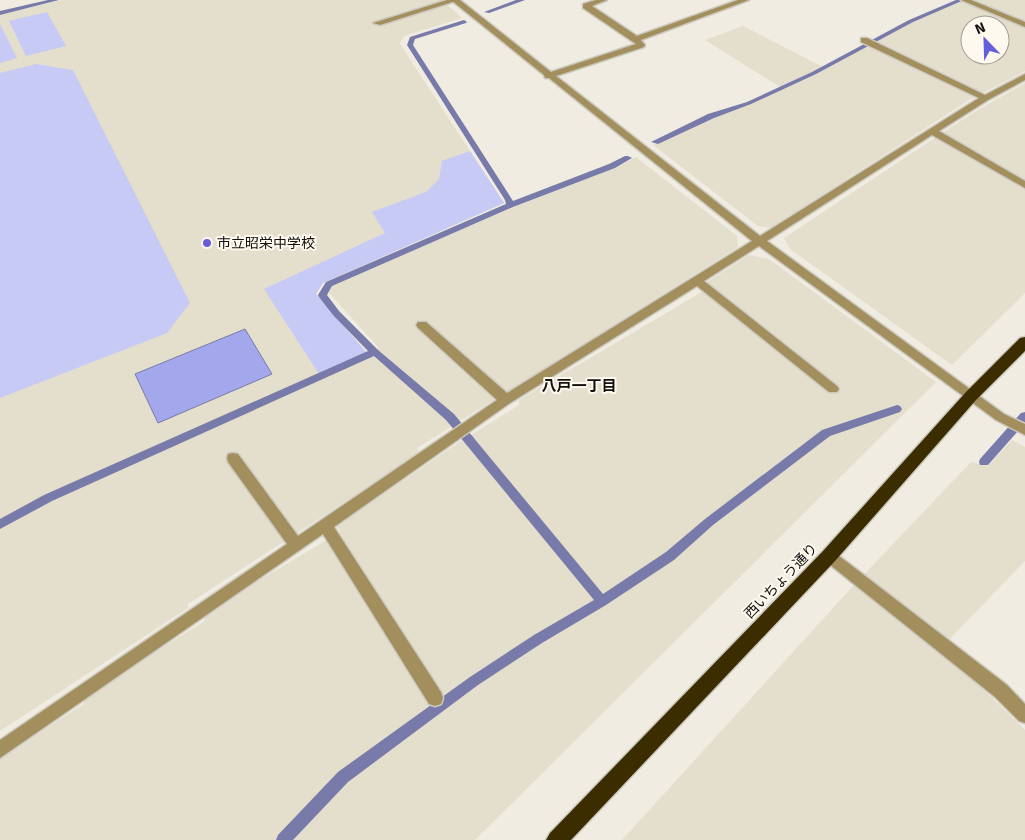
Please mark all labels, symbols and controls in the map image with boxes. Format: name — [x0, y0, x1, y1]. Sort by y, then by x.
north arrow — [960, 15, 1010, 65]
text: N — [972, 19, 988, 38]
place label: 市立昭栄中学校 — [217, 235, 315, 252]
marker: 市立昭栄中学校 — [201, 237, 213, 249]
district label: 八戸一丁目 — [541, 377, 617, 395]
street label: 西いちょう通り — [741, 540, 821, 622]

